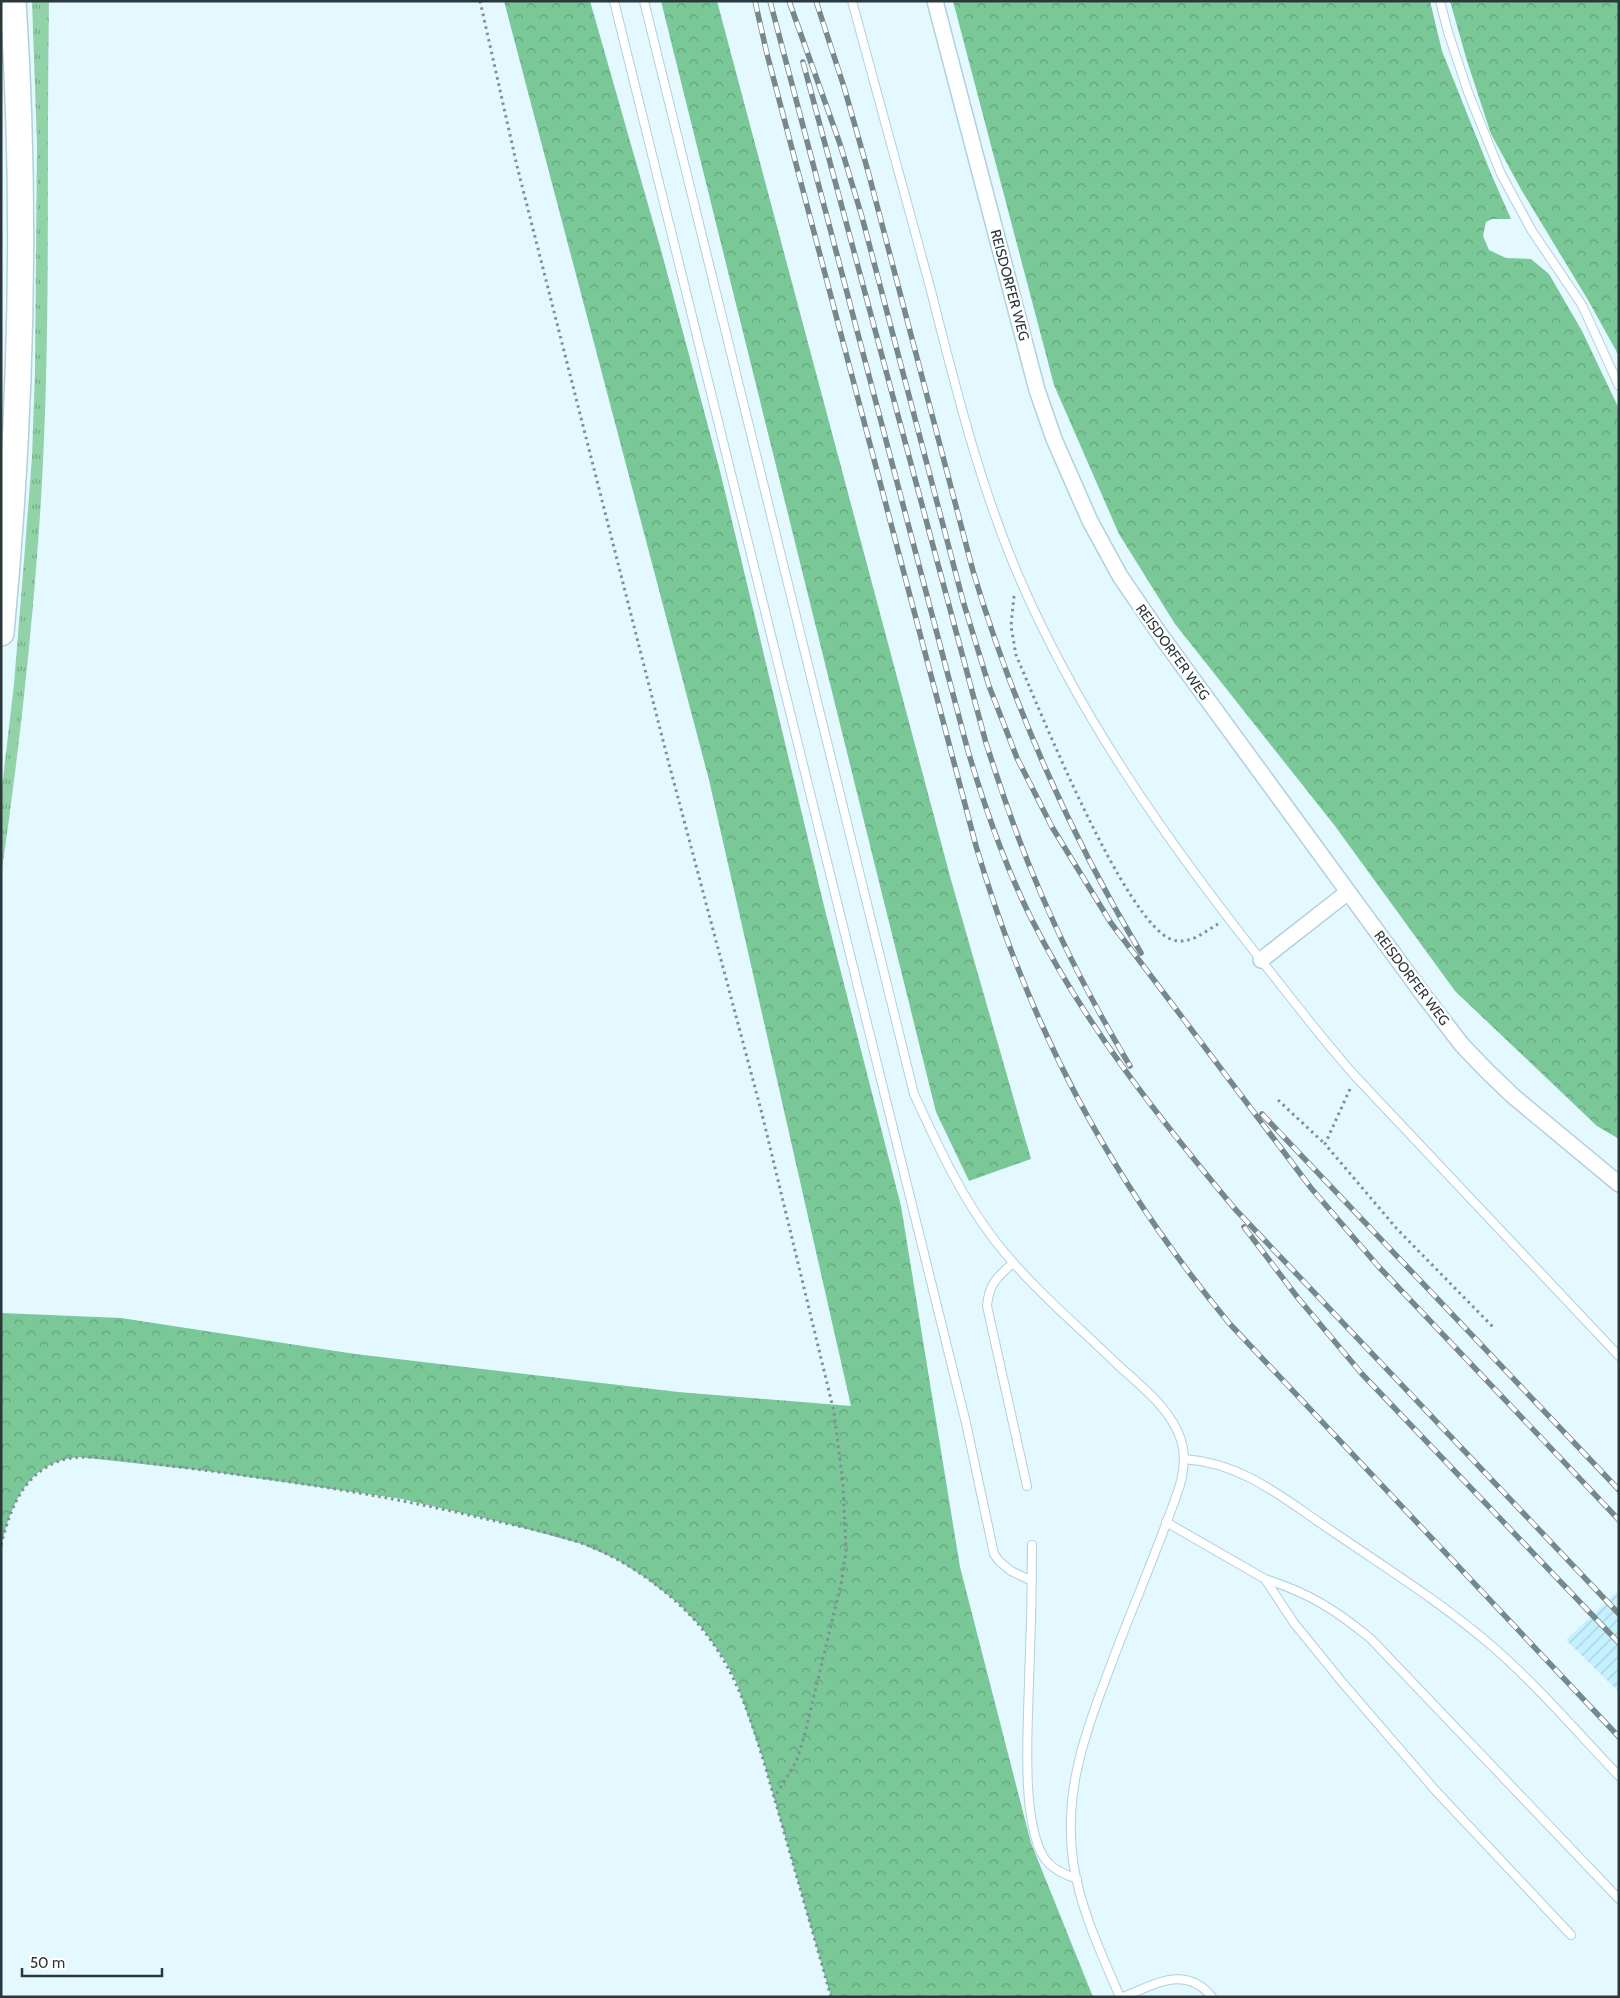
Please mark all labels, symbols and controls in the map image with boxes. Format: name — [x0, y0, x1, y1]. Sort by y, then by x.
street label: REISDORFER WEG — [987, 227, 1033, 343]
street label: REISDORFER WEG — [1132, 600, 1214, 704]
street label: REISDORFER WEG — [1370, 927, 1454, 1029]
scale bar — [22, 1946, 162, 1978]
text: 50 m — [30, 1954, 65, 1972]

